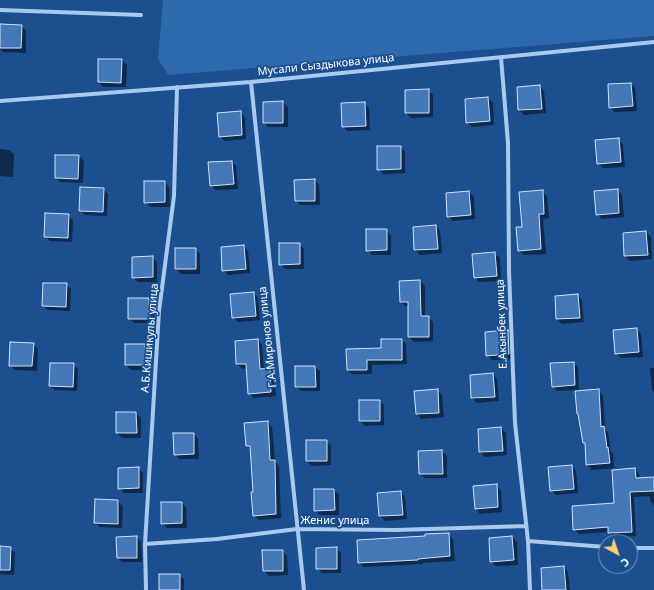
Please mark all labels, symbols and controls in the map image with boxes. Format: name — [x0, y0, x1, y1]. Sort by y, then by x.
street label: Мусали Сыздыкова улица — [257, 51, 395, 79]
street label: Е.Акынбек улица — [494, 279, 510, 369]
street label: А.Б.Кишикулы улица — [139, 283, 161, 393]
street label: Г.А.Миронов улица — [256, 286, 280, 388]
street label: Женис улица — [301, 514, 369, 528]
north arrow — [598, 534, 638, 574]
text: С — [618, 555, 633, 571]

